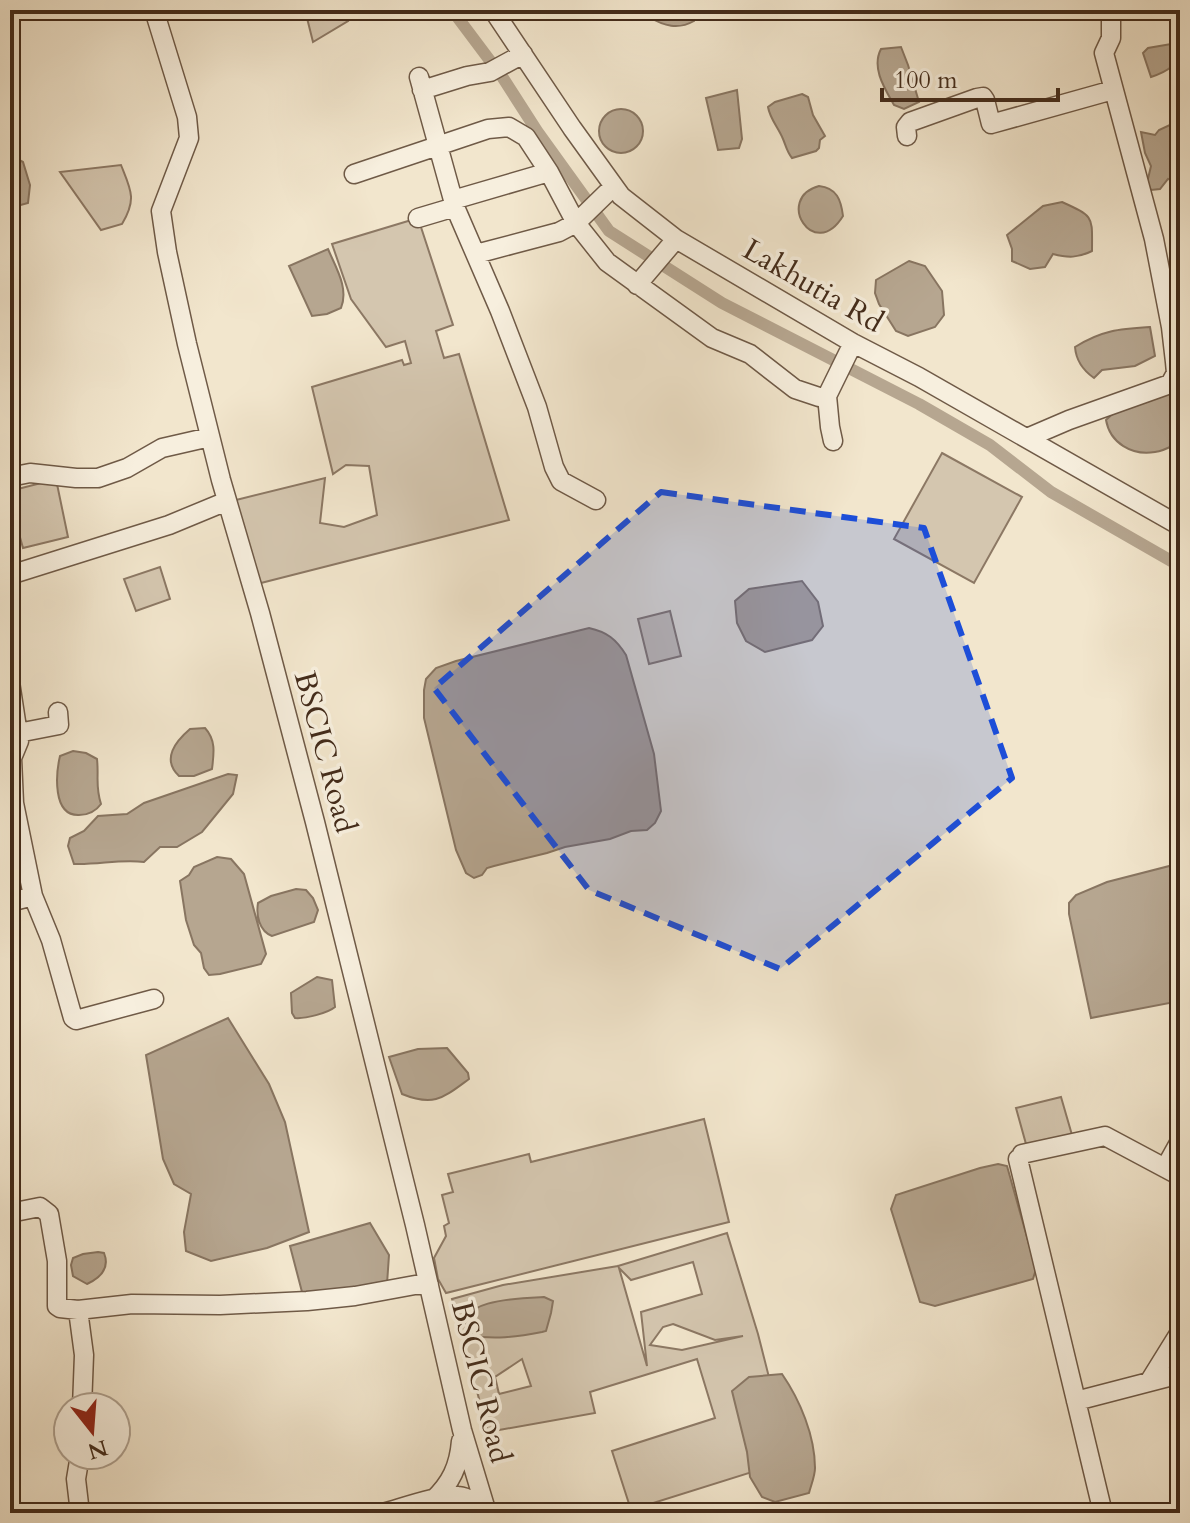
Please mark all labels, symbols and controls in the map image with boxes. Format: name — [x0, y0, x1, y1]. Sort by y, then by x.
scale bar — [882, 52, 1058, 102]
text: 100 m — [894, 64, 958, 97]
street label: Lakhutia Rd — [735, 229, 891, 343]
street label: BSCIC Road — [284, 667, 366, 837]
street label: BSCIC Road — [441, 1297, 521, 1467]
north arrow — [52, 1391, 132, 1471]
text: N — [84, 1432, 111, 1466]

